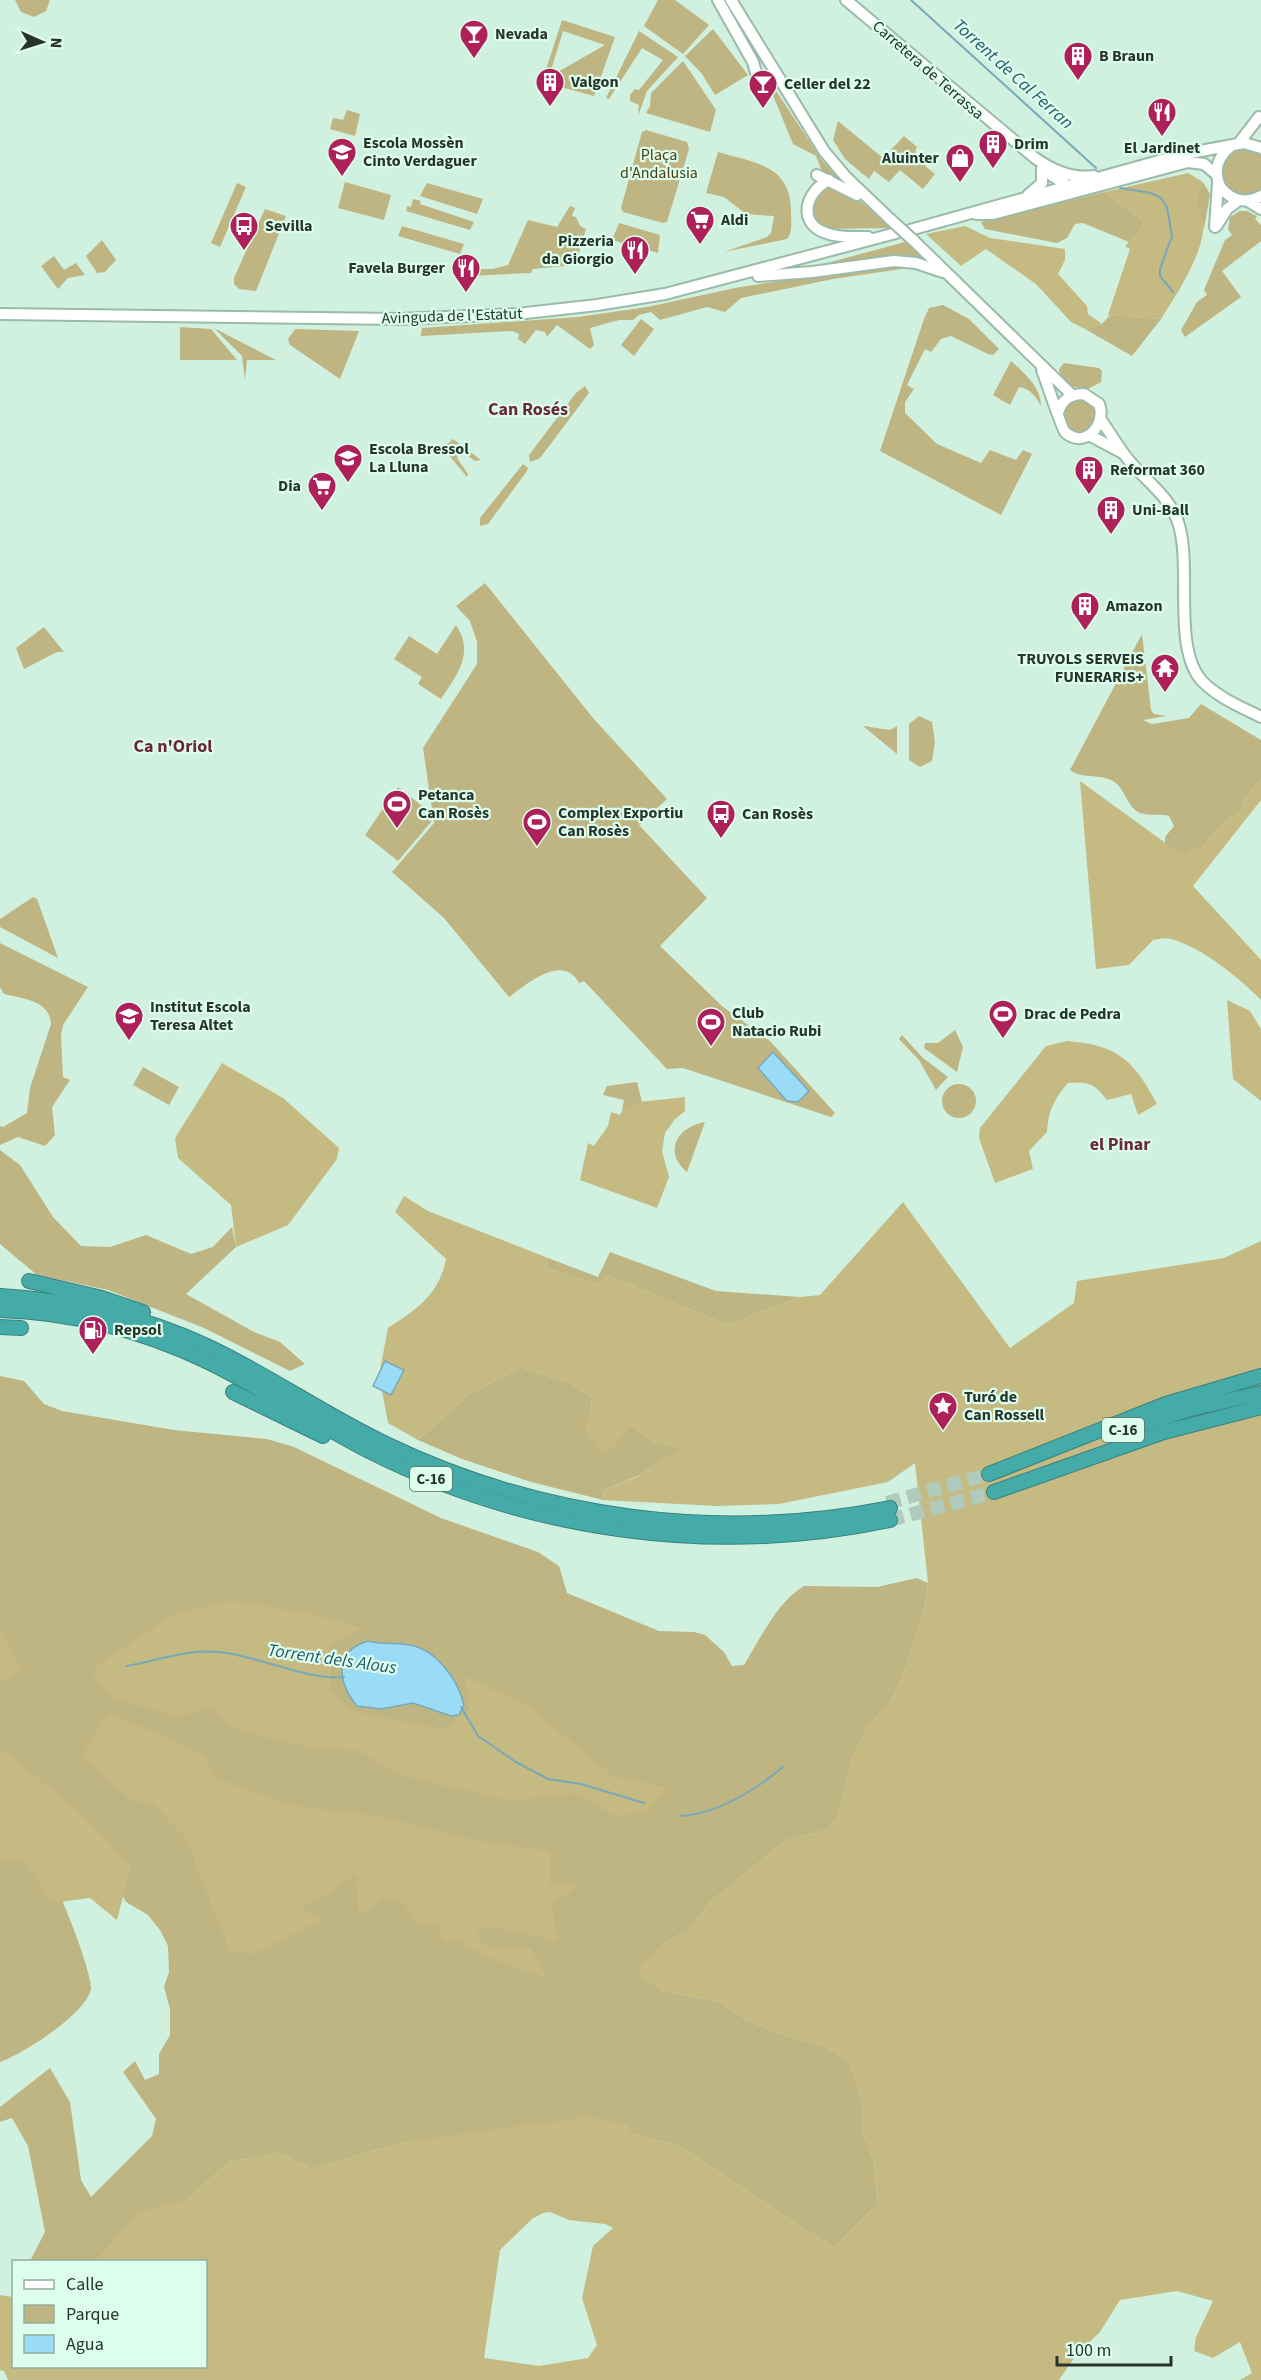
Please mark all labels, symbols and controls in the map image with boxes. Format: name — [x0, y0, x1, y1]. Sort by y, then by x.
north arrow — [12, 12, 72, 72]
water label: Torrent de Cal Ferran — [947, 13, 1079, 135]
street label: Carretera de Terrassa — [867, 15, 989, 125]
bar icon: Nevada — [458, 18, 490, 60]
place label: Nevada — [495, 23, 548, 45]
text: N — [45, 37, 67, 49]
building icon: B Braun — [1062, 40, 1094, 82]
place label: B Braun — [1099, 45, 1154, 67]
building icon: Valgon — [534, 66, 566, 108]
bar icon: Celler del 22 — [747, 68, 779, 110]
place label: Valgon — [570, 71, 619, 93]
place label: Celler del 22 — [784, 73, 871, 95]
restaurant icon: El Jardinet — [1146, 96, 1178, 138]
building icon: Drim — [977, 128, 1009, 170]
place label: Escola Mossèn Cinto Verdaguer — [363, 132, 477, 172]
place label: Drim — [1014, 133, 1049, 155]
school or university icon: Escola Mossèn Cinto Verdaguer — [326, 136, 358, 178]
place label: El Jardinet — [1124, 137, 1200, 159]
shop icon: Aluinter — [944, 142, 976, 184]
park label: Plaça d'Andalusia — [620, 144, 698, 184]
place label: Aluinter — [881, 147, 940, 169]
supermarket icon: Aldi — [684, 204, 716, 246]
place label: Aldi — [720, 209, 748, 231]
bus stop icon: Sevilla — [228, 210, 260, 252]
place label: Sevilla — [265, 215, 312, 237]
place label: Pizzeria da Giorgio — [542, 230, 614, 270]
restaurant icon: Pizzeria da Giorgio — [619, 234, 651, 276]
restaurant icon: Favela Burger — [450, 252, 482, 294]
place label: Favela Burger — [348, 257, 446, 279]
street label: Avinguda de l'Estatut — [381, 303, 523, 329]
district label: Can Rosés — [488, 397, 568, 422]
place label: Escola Bressol La Lluna — [369, 438, 469, 478]
school or university icon: Escola Bressol La Lluna — [332, 442, 364, 484]
building icon: Reformat 360 — [1073, 454, 1105, 496]
place label: Reformat 360 — [1110, 459, 1205, 481]
supermarket icon: Dia — [306, 470, 338, 512]
place label: Dia — [278, 475, 301, 497]
building icon: Uni-Ball — [1095, 494, 1127, 536]
place label: Uni-Ball — [1132, 499, 1189, 521]
building icon: Amazon — [1069, 590, 1101, 632]
place label: Amazon — [1105, 595, 1163, 617]
place label: TRUYOLS SERVEIS FUNERARIS+ — [1017, 648, 1144, 688]
temple icon: TRUYOLS SERVEIS FUNERARIS+ — [1149, 652, 1181, 694]
district label: Ca n'Oriol — [134, 734, 212, 759]
place label: Petanca Can Rosès — [418, 784, 489, 824]
sports icon: Petanca Can Rosès — [381, 788, 413, 830]
bus stop icon: Can Rosès — [705, 798, 737, 840]
place label: Complex Exportiu Can Rosès — [558, 802, 683, 842]
place label: Can Rosès — [742, 803, 813, 825]
sports icon: Complex Exportiu Can Rosès — [521, 806, 553, 848]
place label: Institut Escola Teresa Altet — [150, 996, 251, 1036]
sports icon: Drac de Pedra — [987, 998, 1019, 1040]
school or university icon: Institut Escola Teresa Altet — [113, 1000, 145, 1042]
place label: Club Natacio Rubi — [732, 1002, 821, 1042]
place label: Drac de Pedra — [1024, 1003, 1121, 1025]
sports icon: Club Natacio Rubi — [695, 1006, 727, 1048]
district label: el Pinar — [1090, 1132, 1151, 1157]
fuel station icon: Repsol — [77, 1314, 109, 1356]
place label: Repsol — [114, 1319, 162, 1341]
place label: Turó de Can Rossell — [964, 1386, 1045, 1426]
place icon: Turó de Can Rossell — [927, 1390, 959, 1432]
road number: C-16 — [1102, 1418, 1144, 1442]
road number: C-16 — [410, 1467, 452, 1491]
water label: Torrent dels Alous — [266, 1638, 398, 1680]
legend — [12, 2260, 207, 2368]
text: Calle — [66, 2272, 104, 2297]
text: Parque — [66, 2302, 119, 2327]
scale bar — [1057, 2329, 1171, 2367]
text: Agua — [66, 2332, 104, 2357]
text: 100 m — [1066, 2338, 1111, 2363]

